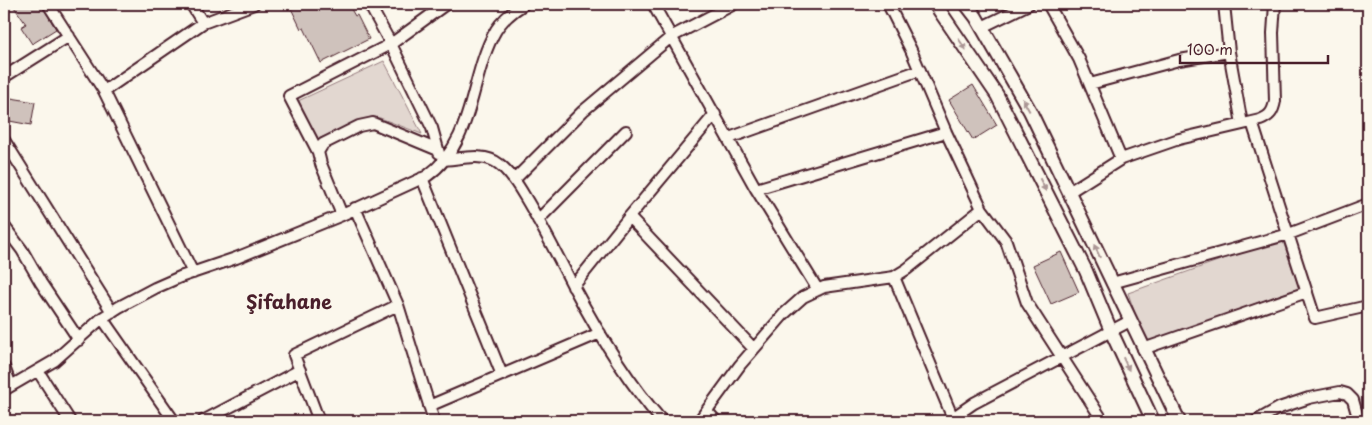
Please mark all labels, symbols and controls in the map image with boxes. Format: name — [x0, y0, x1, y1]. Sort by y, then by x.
scale bar — [1180, 32, 1327, 64]
one-way arrow — [958, 37, 967, 51]
text: 100 m — [1187, 37, 1233, 60]
one-way arrow — [1022, 98, 1030, 112]
one-way arrow — [1039, 178, 1047, 192]
one-way arrow — [1093, 244, 1101, 258]
district label: Şifahane — [246, 287, 332, 315]
one-way arrow — [1123, 357, 1131, 371]

